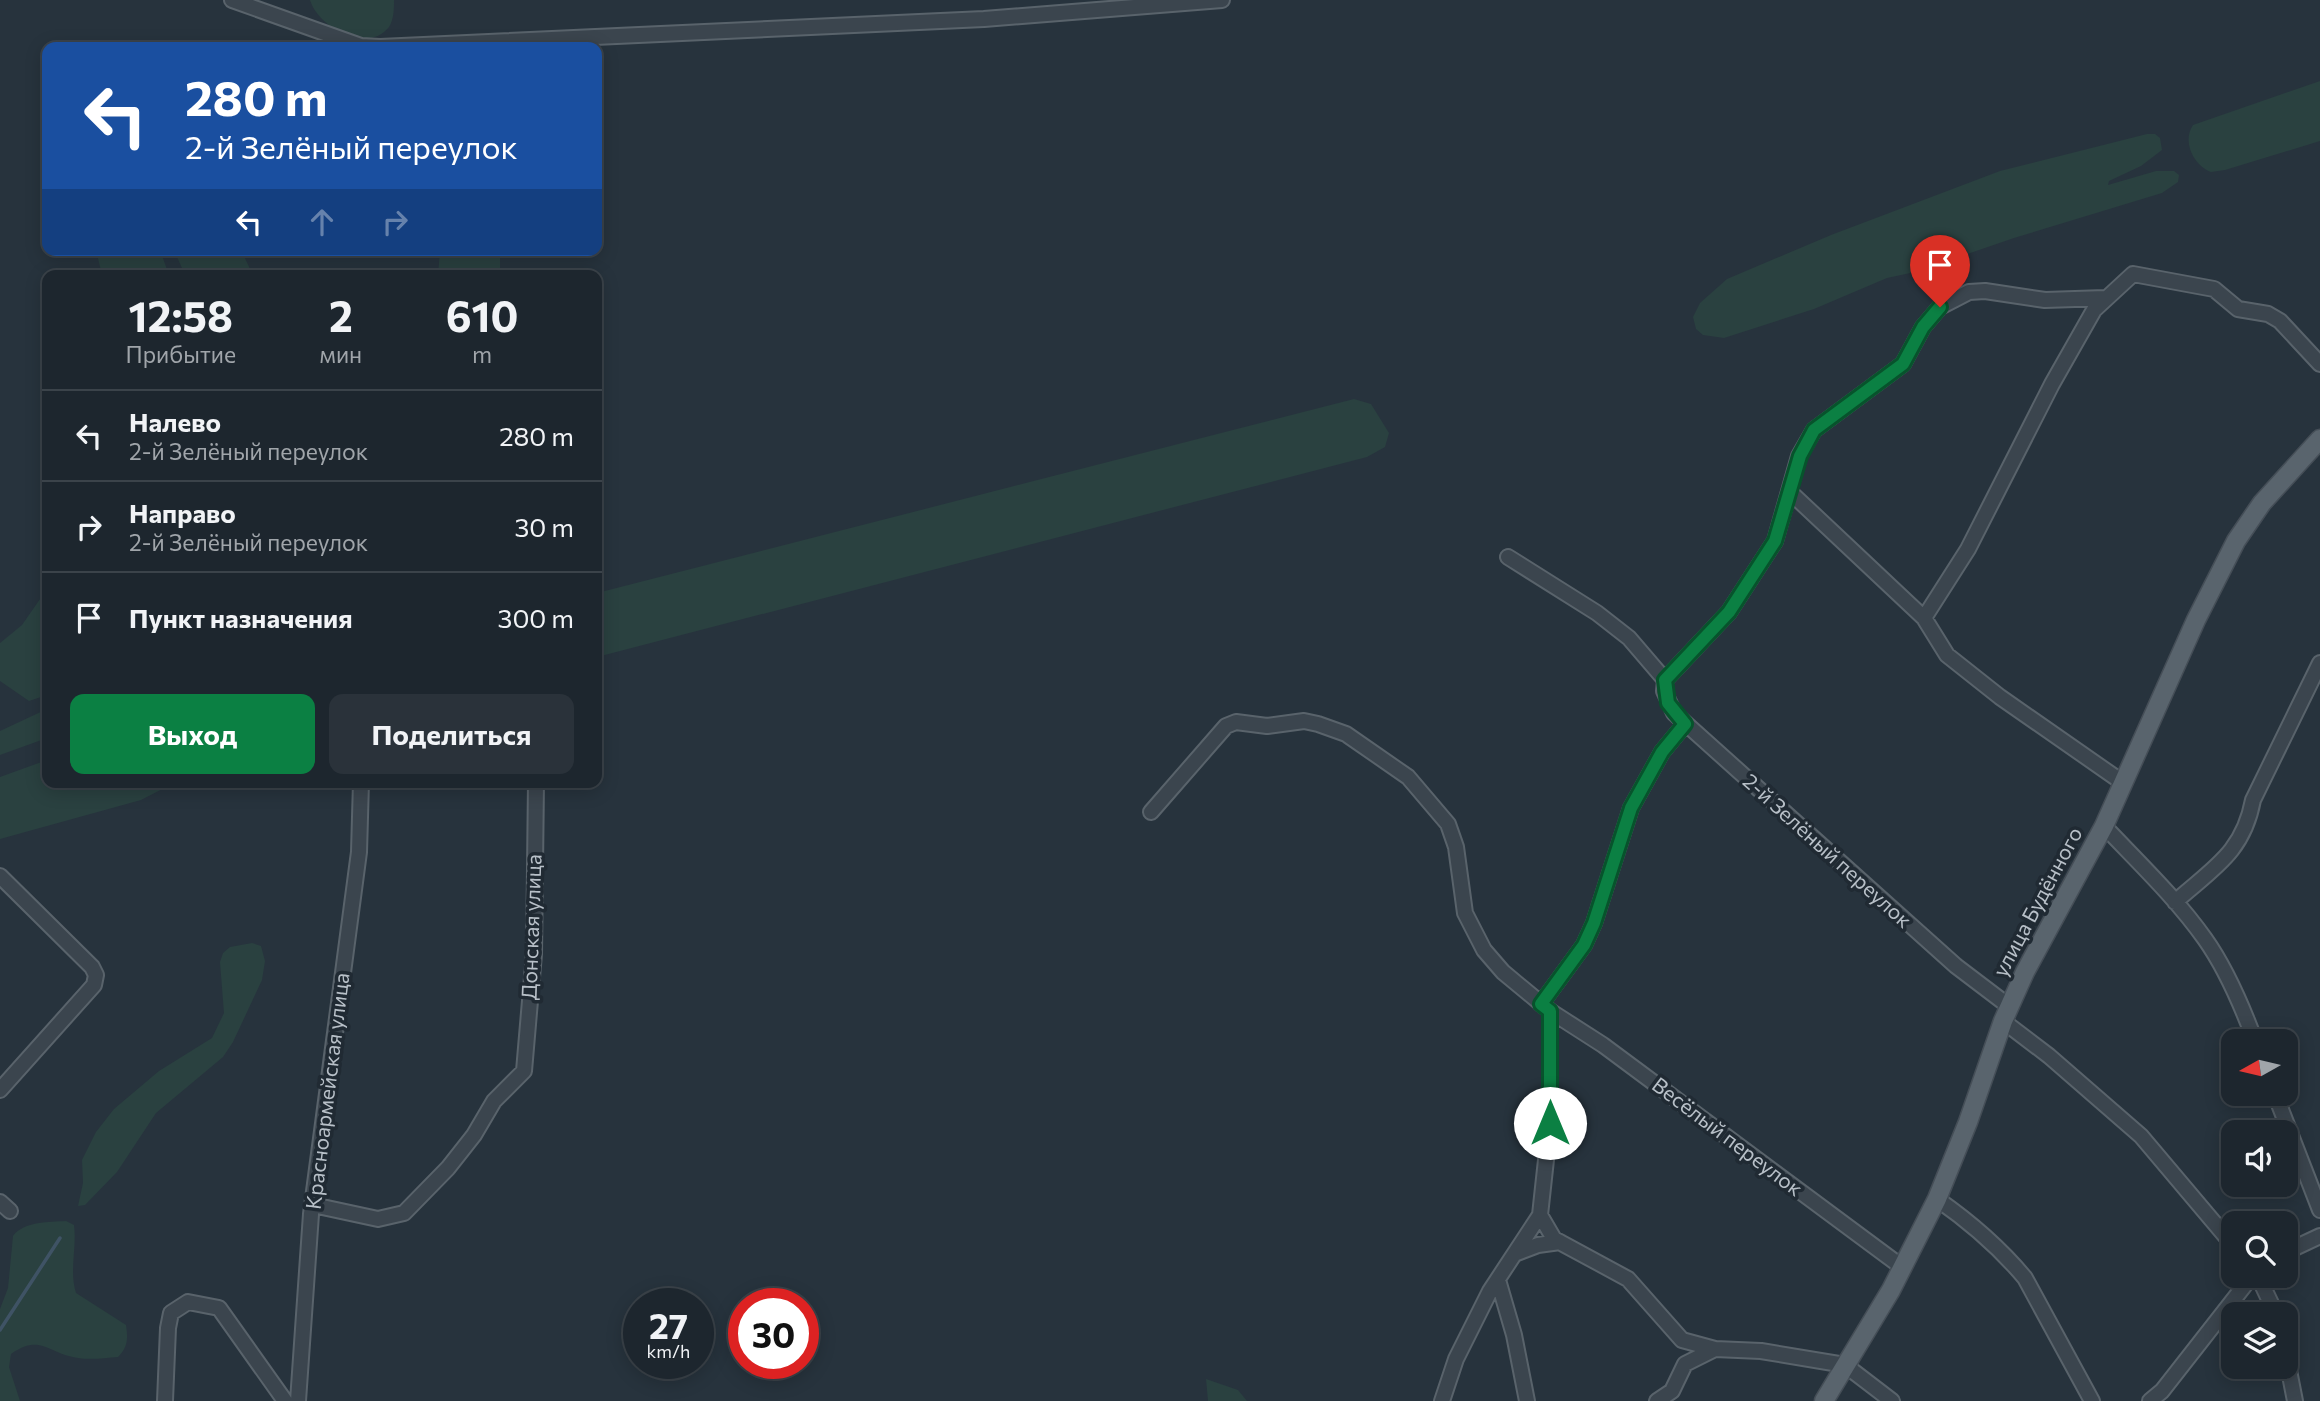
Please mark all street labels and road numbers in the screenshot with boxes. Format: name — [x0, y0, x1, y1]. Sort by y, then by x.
street label: 2-й Зелёный переулок — [1739, 768, 1918, 932]
street label: улица Будённого — [1987, 822, 2087, 980]
street label: Донская улица — [515, 854, 546, 1000]
street label: Красноармейская улица — [300, 971, 353, 1211]
street label: Весёлый переулок — [1648, 1071, 1808, 1200]

